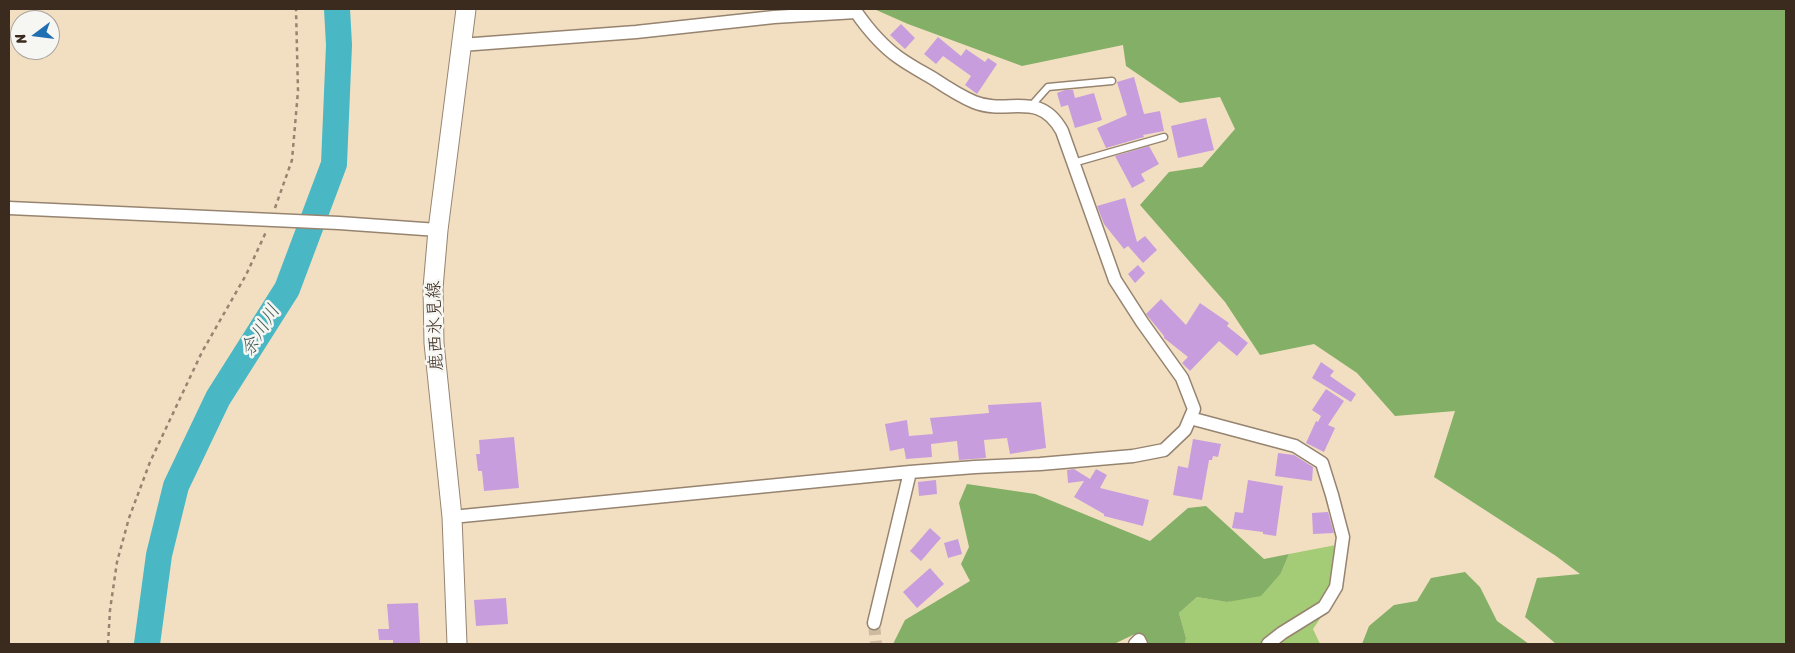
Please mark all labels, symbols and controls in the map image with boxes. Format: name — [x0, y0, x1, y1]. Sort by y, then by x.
north arrow — [10, 10, 60, 60]
text: N — [8, 31, 34, 47]
street label: 鹿西氷見線 — [424, 281, 448, 371]
water label: 余川川 — [236, 301, 286, 361]

